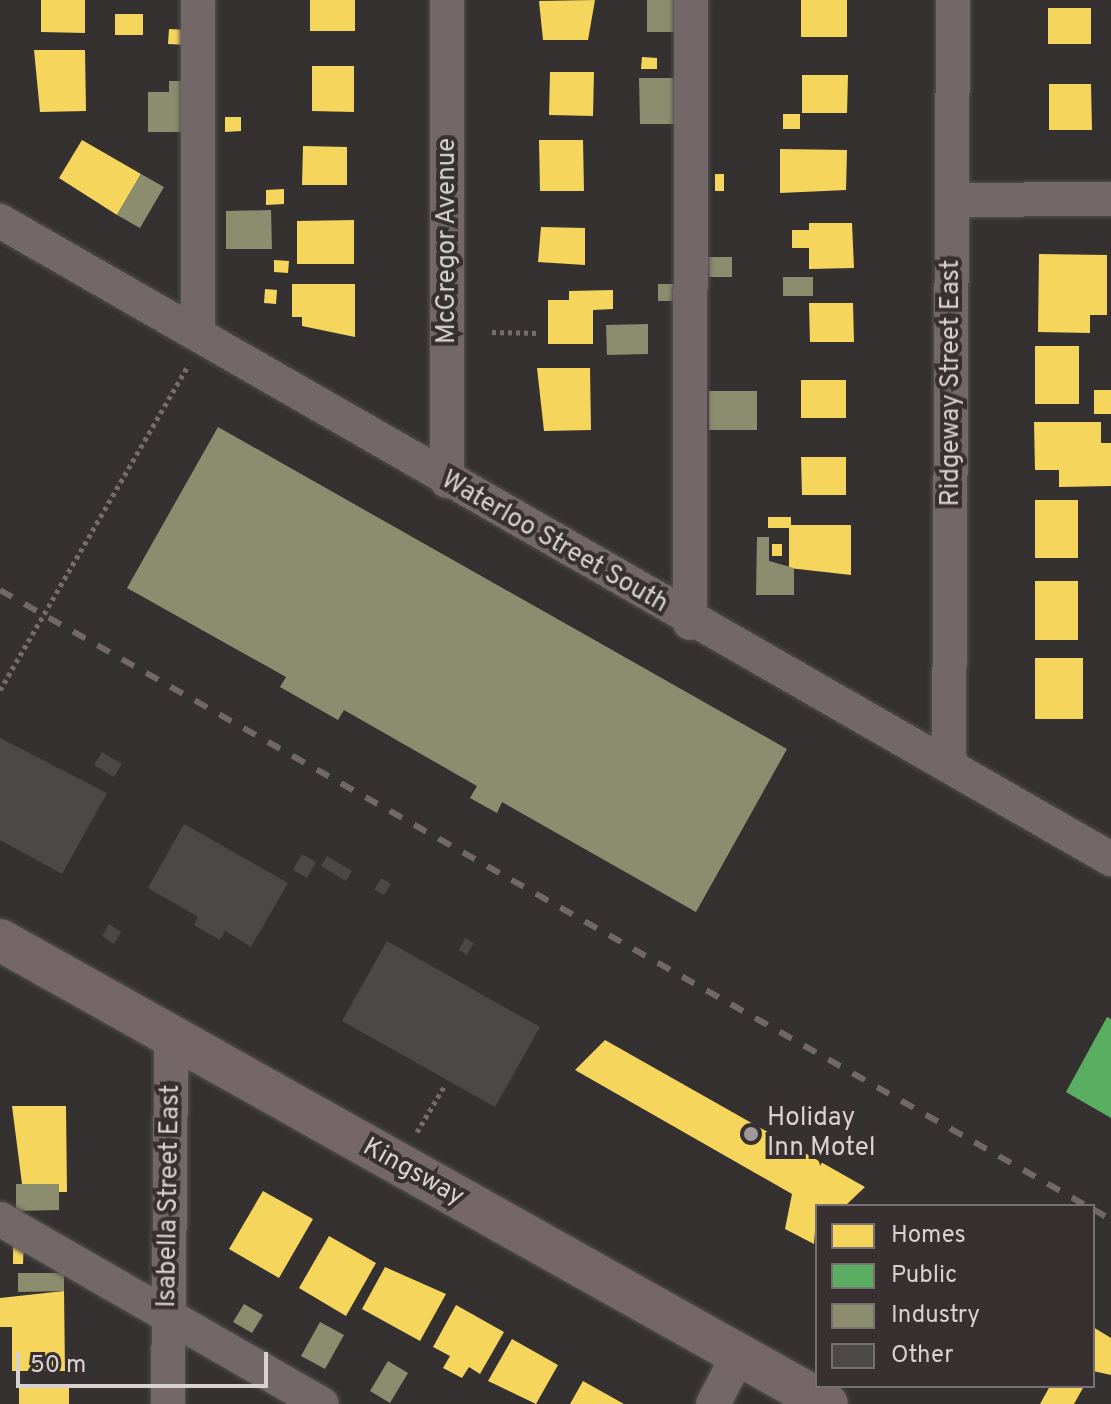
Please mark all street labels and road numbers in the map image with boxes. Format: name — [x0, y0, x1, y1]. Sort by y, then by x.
street label: McGregor Avenue — [432, 137, 464, 345]
street label: Ridgeway Street East — [936, 259, 968, 507]
street label: Waterloo Street South — [435, 465, 673, 621]
street label: Isabella Street East — [152, 1084, 188, 1308]
street label: Kingsway — [357, 1132, 469, 1214]

